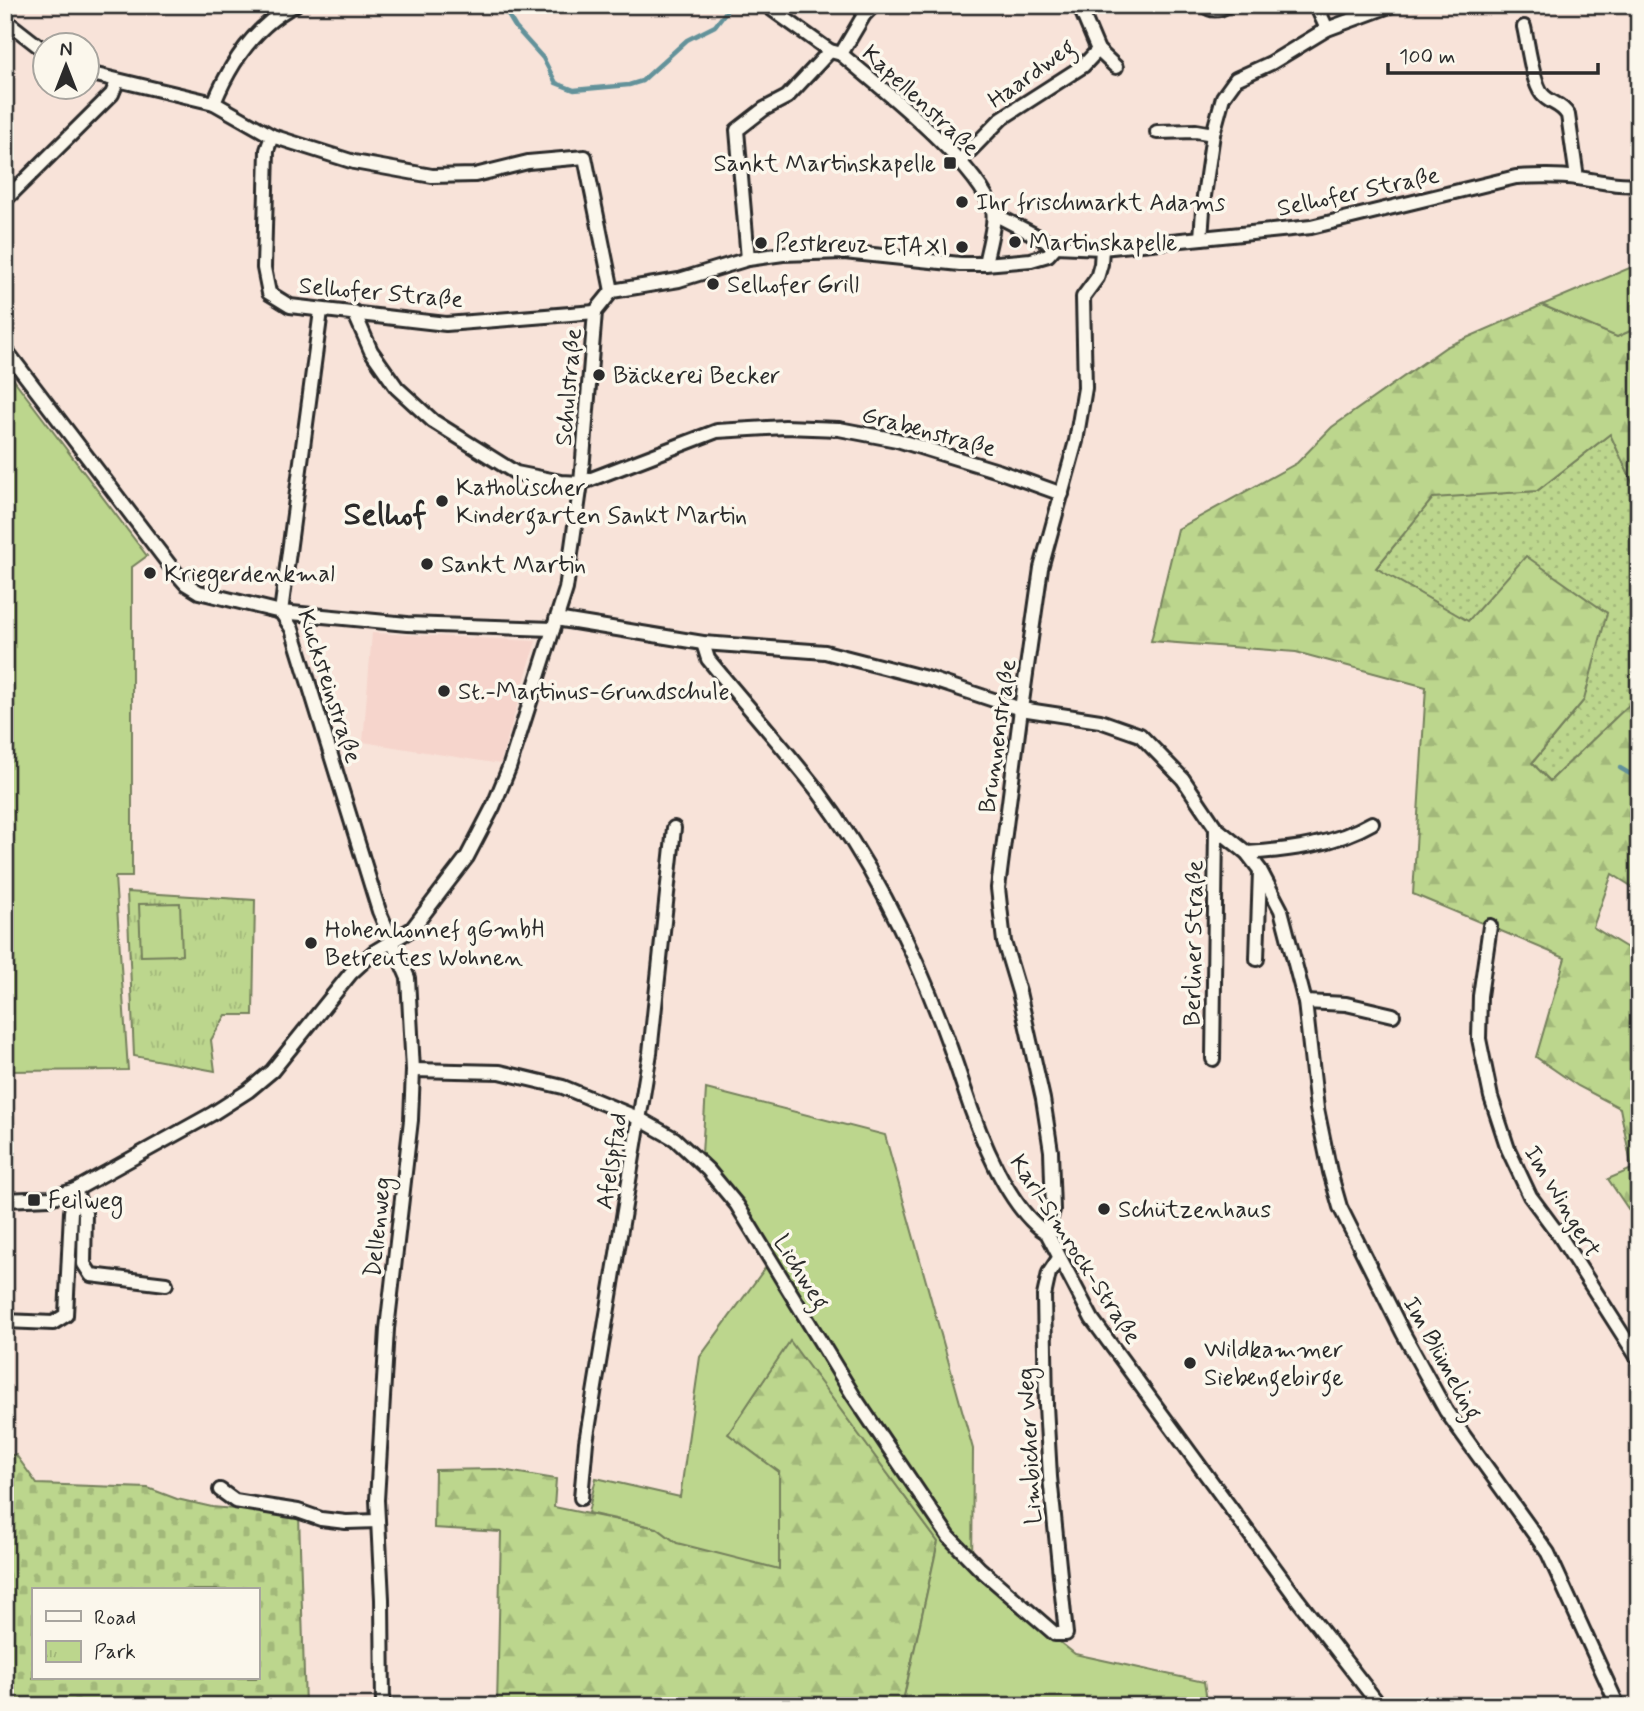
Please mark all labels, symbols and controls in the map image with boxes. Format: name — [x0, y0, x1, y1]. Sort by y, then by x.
north arrow — [32, 32, 102, 102]
street label: Haardweg — [982, 32, 1084, 119]
scale bar — [1388, 32, 1598, 76]
text: N — [60, 38, 72, 63]
street label: Kapellenstraße — [854, 39, 986, 164]
text: 100 m — [1399, 43, 1455, 71]
place label: Sankt Martinskapelle — [713, 149, 936, 180]
marker: Sankt Martinskapelle — [942, 155, 958, 171]
street label: Selhofer Straße — [1274, 160, 1442, 225]
place label: Ihr frischmarkt Adams — [976, 188, 1226, 219]
marker: Ihr frischmarkt Adams — [954, 194, 970, 210]
place label: Martinskapelle — [1029, 228, 1177, 259]
place label: Pestkreuz — [775, 229, 869, 260]
place label: ETAXI — [883, 233, 948, 264]
marker: Martinskapelle — [1007, 234, 1023, 250]
marker: Pestkreuz — [753, 235, 769, 251]
marker: ETAXI — [954, 239, 970, 255]
place label: Selhofer Grill — [727, 270, 859, 301]
street label: Selhofer Straße — [297, 271, 465, 316]
marker: Selhofer Grill — [705, 276, 721, 292]
street label: Schulstraße — [549, 327, 590, 447]
place label: Bäckerei Becker — [613, 361, 780, 392]
marker: Bäckerei Becker — [591, 367, 607, 383]
street label: Grabenstraße — [858, 400, 999, 465]
place label: Katholischer Kindergarten Sankt Martin — [456, 473, 747, 535]
marker: Katholischer Kindergarten Sankt Martin — [434, 493, 450, 509]
district label: Selhof — [343, 494, 427, 536]
place label: Sankt Martin — [441, 550, 586, 581]
marker: Sankt Martin — [419, 556, 435, 572]
place label: Kriegerdenkmal — [164, 559, 335, 592]
marker: Kriegerdenkmal — [142, 565, 158, 581]
street label: Kucksteinstraße — [289, 606, 368, 767]
street label: Brunnenstraße — [972, 657, 1025, 815]
place label: St.-Martinus-Grundschule — [458, 677, 730, 708]
marker: St.-Martinus-Grundschule — [436, 683, 452, 699]
street label: Berliner Straße — [1178, 860, 1211, 1026]
place label: Hohenhonnef gGmbH Betreutes Wohnen — [325, 915, 544, 974]
marker: Hohenhonnef gGmbH Betreutes Wohnen — [303, 935, 319, 951]
street label: Afelspfad — [590, 1111, 635, 1212]
street label: Im Wingert — [1516, 1140, 1607, 1264]
street label: Karl-Simrock-Straße — [1002, 1149, 1148, 1351]
street label: Dellenweg — [358, 1175, 401, 1279]
place label: Feilweg — [48, 1186, 123, 1219]
marker: Feilweg — [26, 1192, 42, 1208]
place label: Schützenhaus — [1118, 1195, 1272, 1226]
marker: Schützenhaus — [1096, 1201, 1112, 1217]
street label: Lichweg — [763, 1229, 836, 1318]
street label: Im Blümeling — [1392, 1291, 1488, 1428]
place label: Wildkammer Siebengebirge — [1204, 1335, 1344, 1397]
marker: Wildkammer Siebengebirge — [1182, 1355, 1198, 1371]
street label: Limbicher Weg — [1011, 1367, 1052, 1525]
legend — [32, 1588, 259, 1680]
text: Road — [94, 1604, 136, 1632]
text: Park — [94, 1638, 136, 1666]

